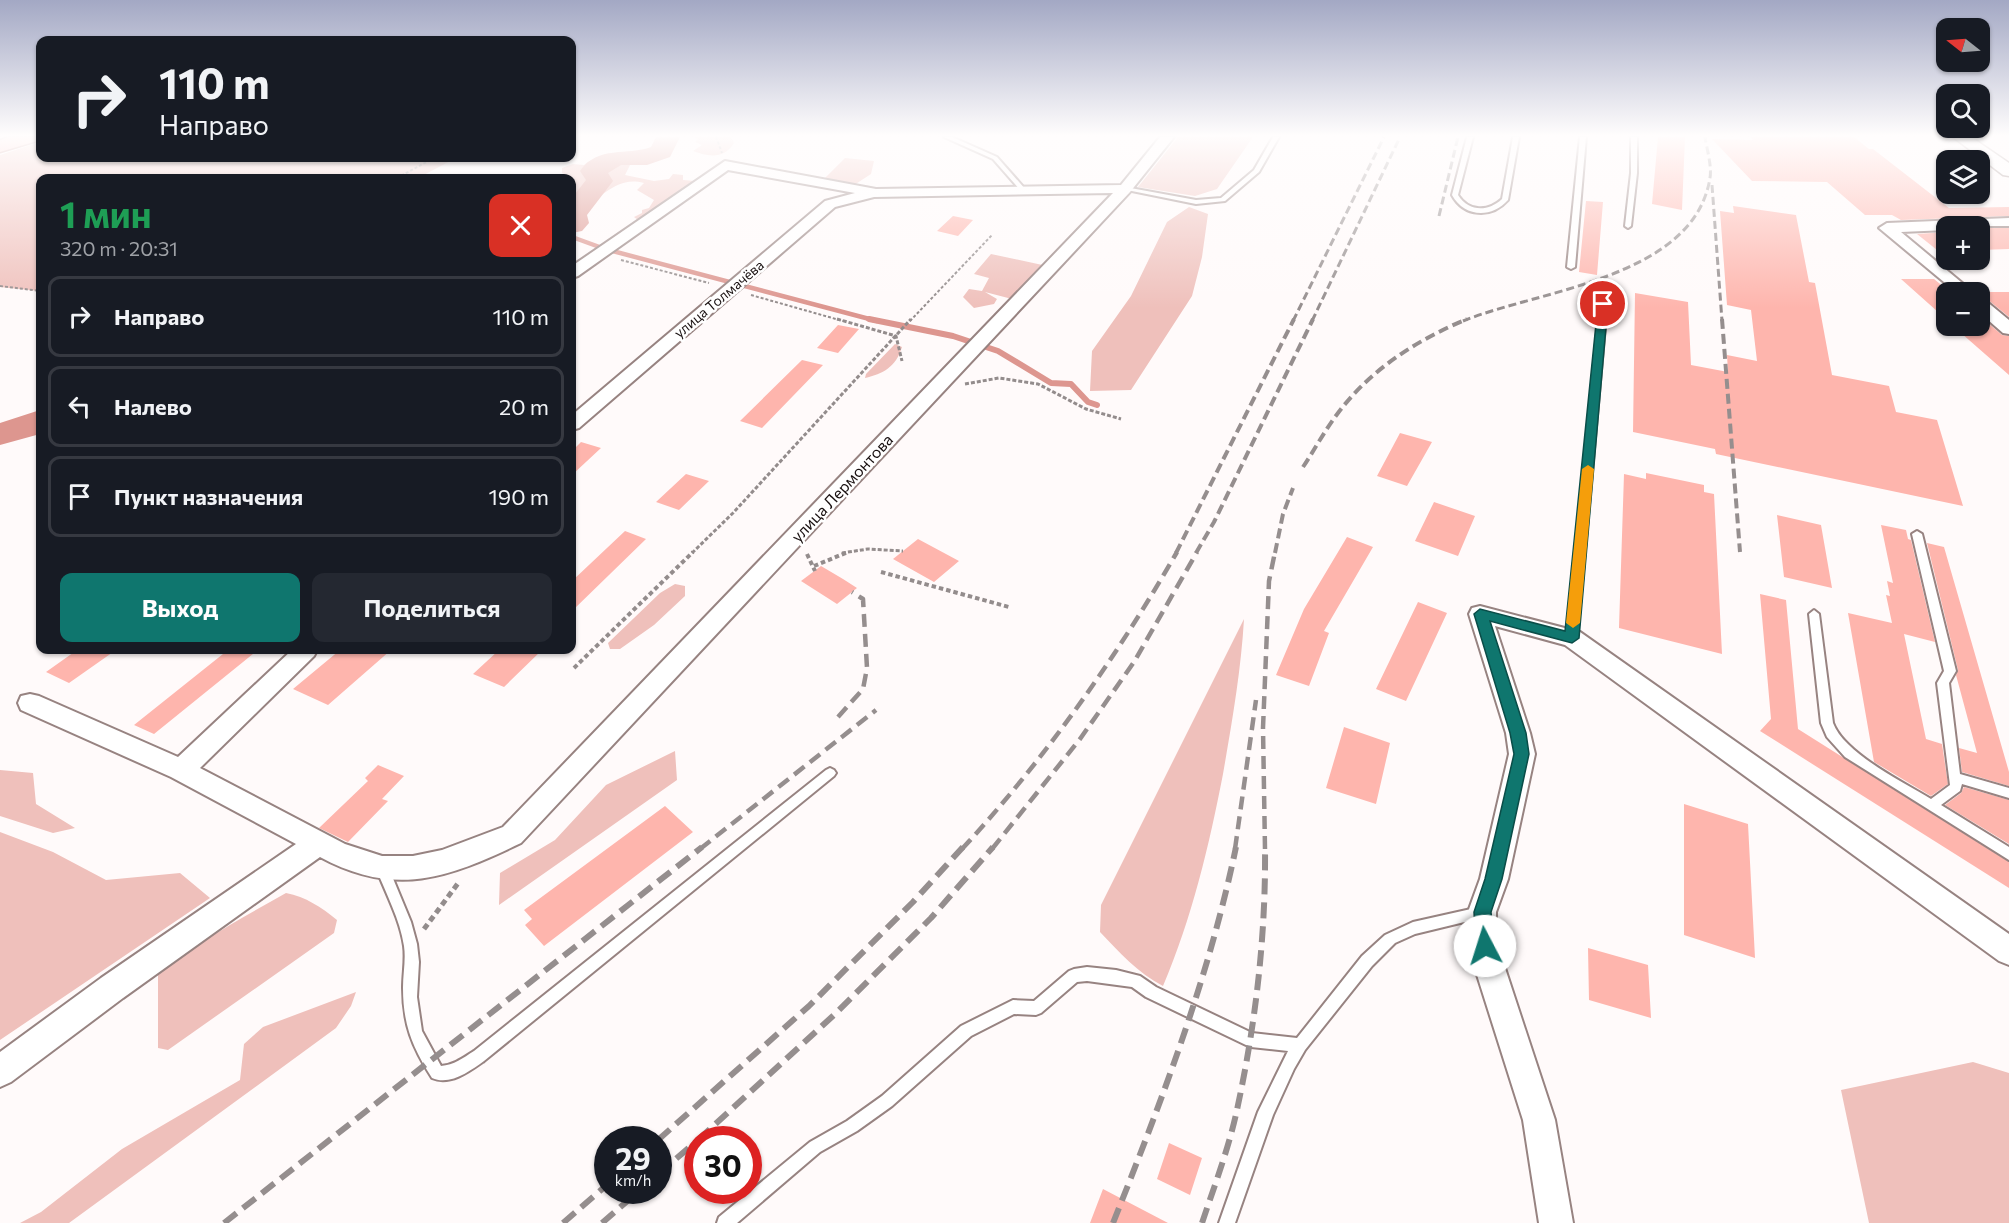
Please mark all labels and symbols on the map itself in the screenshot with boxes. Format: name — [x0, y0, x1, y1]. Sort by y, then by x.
north arrow — [1936, 18, 1990, 72]
street label: улица Толмачёва — [670, 256, 767, 341]
pin — [1577, 278, 1628, 329]
street label: улица Лермонтова — [787, 430, 896, 545]
position arrow — [1453, 914, 1517, 978]
speed limit sign: 30 — [684, 1126, 762, 1204]

